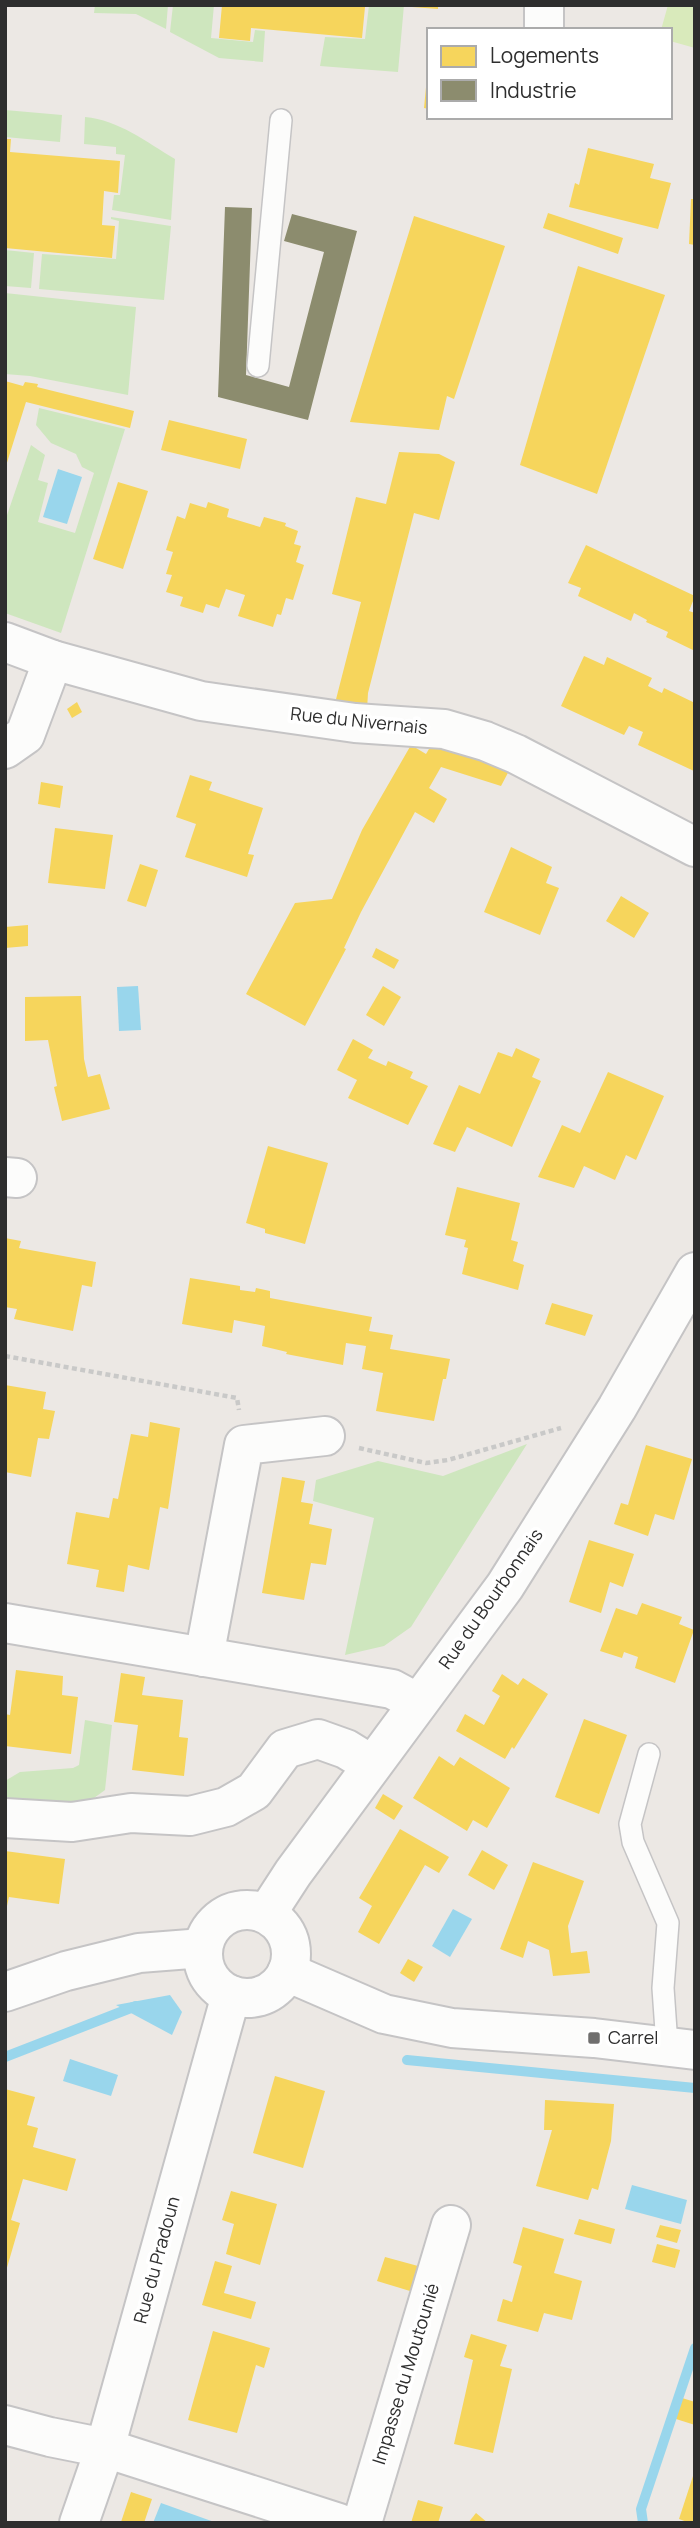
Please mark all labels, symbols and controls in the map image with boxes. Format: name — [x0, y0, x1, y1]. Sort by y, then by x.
legend — [427, 28, 672, 119]
text: Logements — [490, 41, 599, 69]
text: Industrie — [490, 76, 576, 104]
street label: Rue du Nivernais — [289, 701, 429, 739]
street label: Rue du Bourbonnais — [433, 1523, 548, 1673]
place label: Carrel — [608, 2025, 658, 2049]
marker: Carrel — [586, 2030, 602, 2046]
street label: Rue du Pradoun — [128, 2193, 185, 2326]
street label: Impasse du Moutounié — [366, 2280, 444, 2467]

